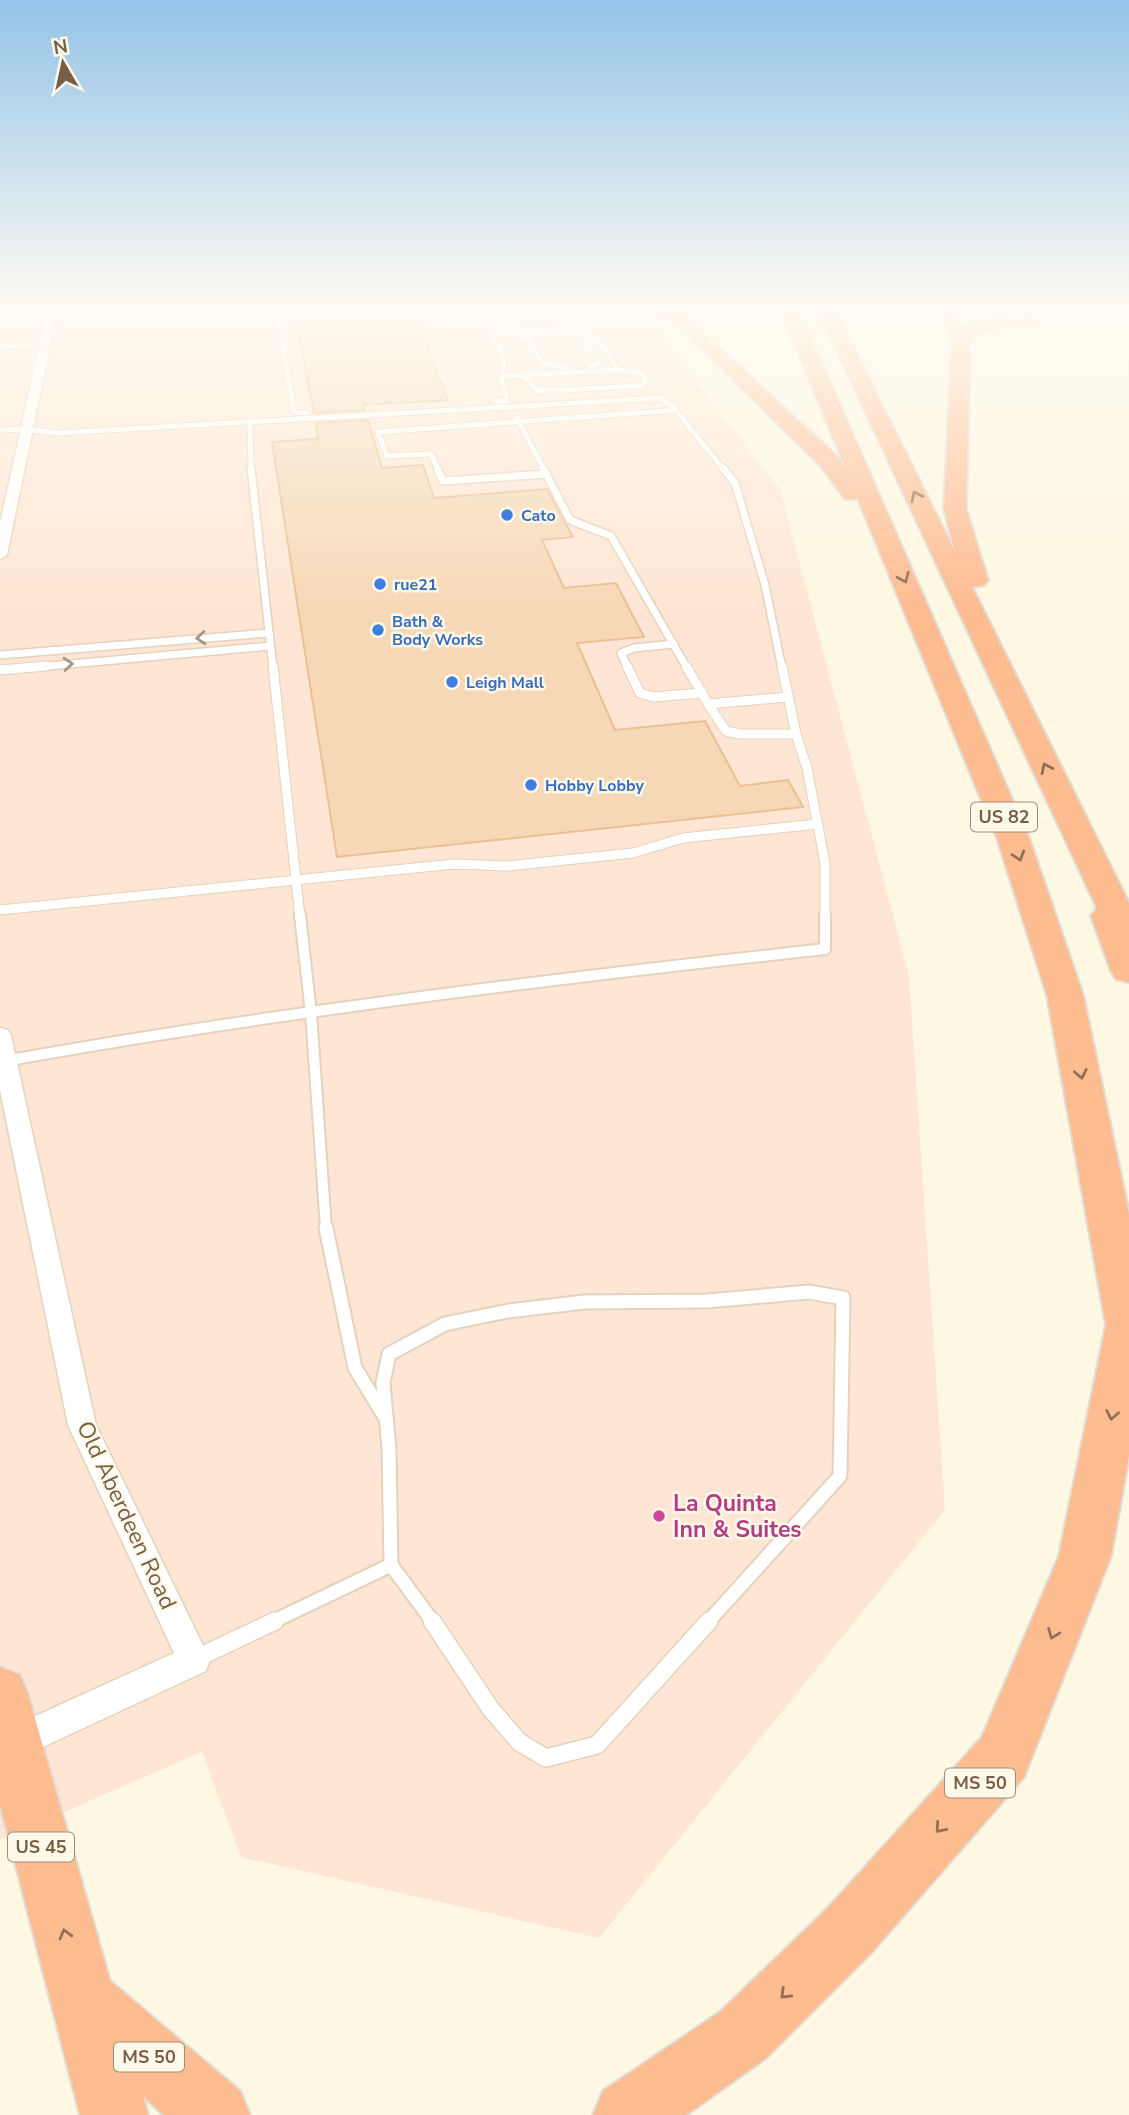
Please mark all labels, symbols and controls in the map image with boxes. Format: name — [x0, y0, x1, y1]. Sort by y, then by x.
north arrow — [28, 28, 98, 98]
text: N — [51, 33, 70, 61]
one-way arrow — [910, 491, 924, 503]
place label: Cato — [521, 505, 556, 527]
marker: Cato — [499, 507, 515, 523]
one-way arrow — [896, 570, 910, 583]
place label: rue21 — [394, 574, 437, 596]
marker: rue21 — [372, 576, 388, 592]
place label: Bath & Body Works — [392, 611, 483, 651]
marker: Bath & Body Works — [370, 622, 386, 638]
one-way arrow — [195, 630, 206, 645]
one-way arrow — [63, 657, 74, 672]
place label: Leigh Mall — [466, 672, 544, 694]
marker: Leigh Mall — [444, 674, 460, 690]
one-way arrow — [1041, 763, 1055, 775]
place label: Hobby Lobby — [545, 775, 645, 797]
marker: Hobby Lobby — [523, 777, 539, 793]
road number: US 82 — [971, 802, 1037, 832]
one-way arrow — [1011, 849, 1025, 861]
one-way arrow — [1073, 1068, 1088, 1080]
one-way arrow — [1105, 1409, 1120, 1421]
street label: Old Aberdeen Road — [69, 1416, 184, 1614]
place label: La Quinta Inn & Suites — [673, 1488, 802, 1545]
marker: La Quinta Inn & Suites — [651, 1508, 667, 1524]
one-way arrow — [1048, 1627, 1062, 1639]
road number: MS 50 — [945, 1768, 1015, 1798]
one-way arrow — [936, 1820, 948, 1833]
road number: US 45 — [8, 1832, 74, 1861]
one-way arrow — [58, 1928, 73, 1940]
one-way arrow — [780, 1985, 793, 1998]
road number: MS 50 — [114, 2042, 184, 2071]

